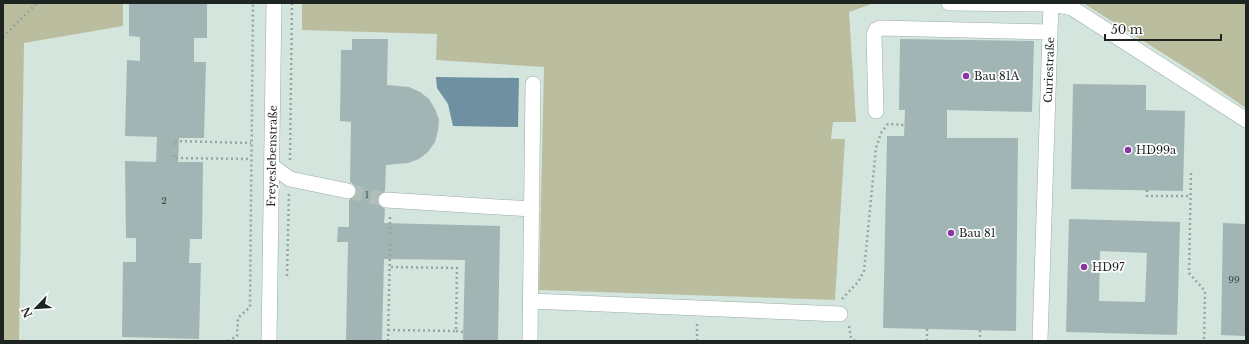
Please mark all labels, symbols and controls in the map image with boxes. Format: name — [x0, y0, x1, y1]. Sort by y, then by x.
scale bar — [1105, 16, 1221, 42]
text: 50 m — [1111, 22, 1143, 37]
street label: Curiestraße — [1041, 37, 1057, 103]
place label: Bau 81A — [974, 69, 1020, 83]
marker: Bau 81A — [961, 71, 971, 81]
street label: Freyeslebenstraße — [264, 105, 280, 207]
place label: HD99a — [1136, 143, 1177, 157]
marker: HD99a — [1123, 145, 1133, 155]
house number: 1 — [365, 189, 369, 200]
house number: 2 — [161, 195, 167, 206]
place label: Bau 81 — [959, 226, 996, 240]
marker: Bau 81 — [946, 228, 956, 238]
place label: HD97 — [1092, 260, 1125, 274]
marker: HD97 — [1079, 262, 1089, 272]
house number: 99 — [1228, 274, 1240, 285]
north arrow — [16, 288, 56, 328]
text: N — [18, 304, 35, 320]

